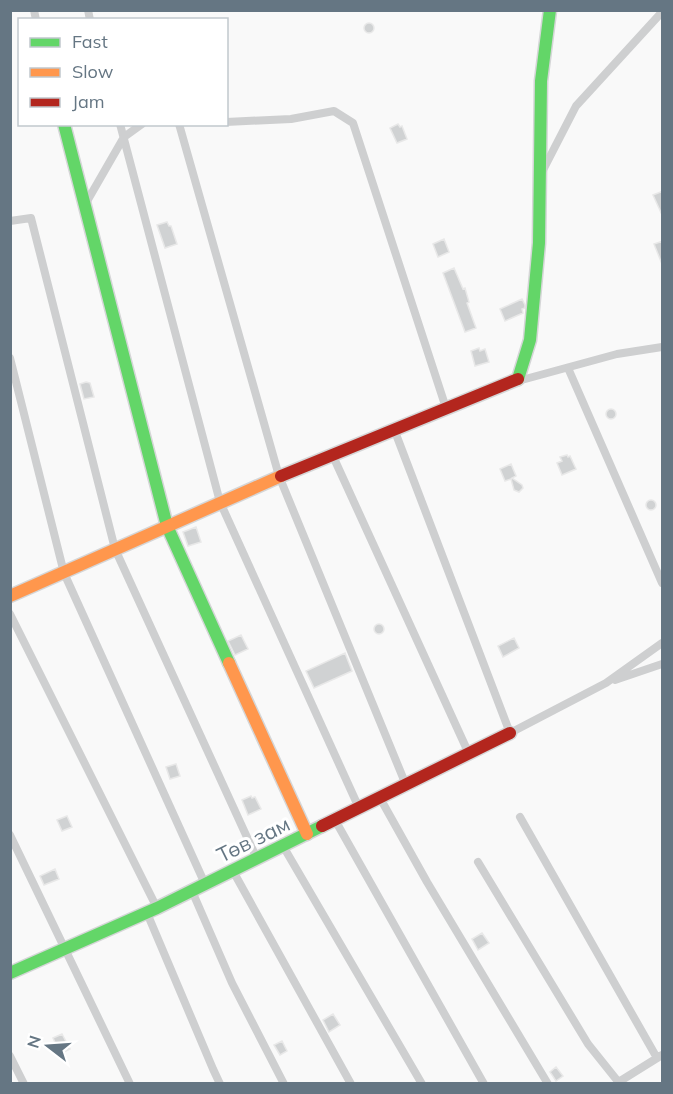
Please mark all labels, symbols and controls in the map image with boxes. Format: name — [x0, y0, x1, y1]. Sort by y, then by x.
legend — [18, 18, 228, 126]
text: Fast — [72, 30, 108, 53]
text: Slow — [72, 60, 114, 83]
text: Jam — [72, 90, 105, 113]
street label: Төв зам — [212, 810, 294, 868]
north arrow — [18, 1016, 78, 1076]
text: N — [22, 1033, 45, 1050]

